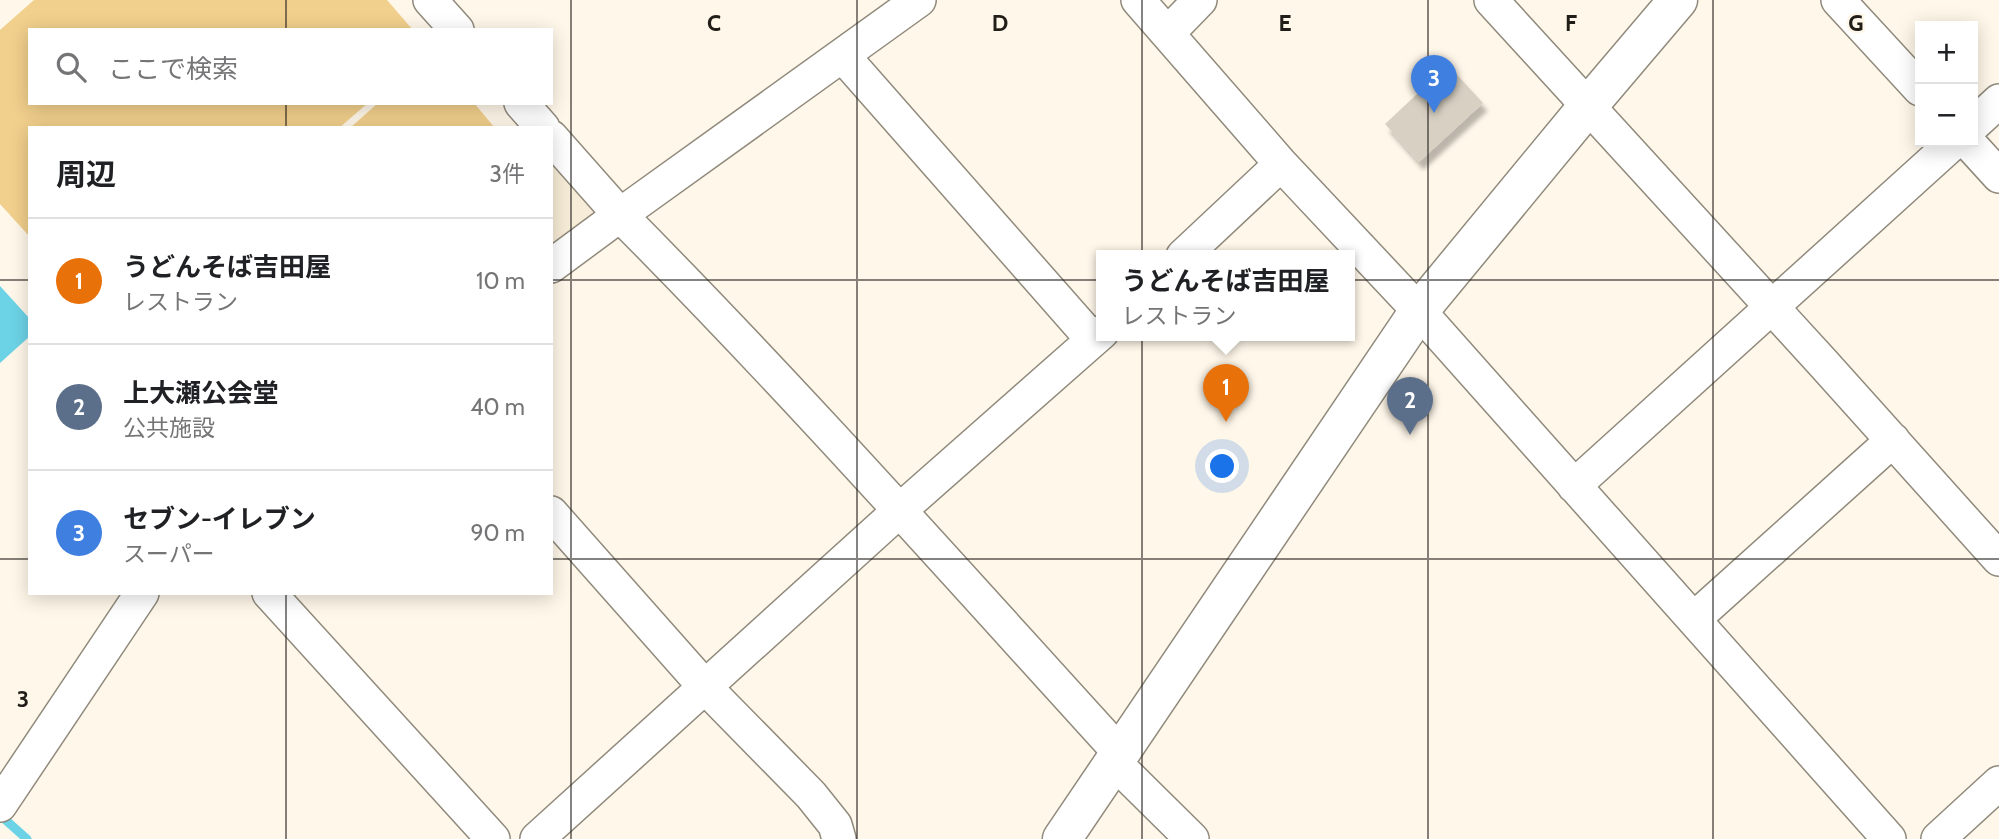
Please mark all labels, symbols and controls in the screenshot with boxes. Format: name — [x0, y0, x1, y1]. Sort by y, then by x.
text: C — [707, 9, 721, 37]
text: D — [992, 9, 1008, 37]
text: E — [1278, 9, 1292, 37]
text: F — [1565, 9, 1577, 37]
text: G — [1848, 9, 1864, 37]
map controls — [1915, 21, 1978, 147]
button: + — [1915, 21, 1978, 84]
search box — [28, 28, 553, 105]
icon: search — [52, 48, 90, 86]
text: ここで検索 — [108, 53, 238, 85]
pin: 3 — [1411, 55, 1457, 113]
button: − — [1915, 84, 1978, 147]
text: 周辺 — [56, 156, 116, 193]
text: 3件 — [490, 160, 525, 188]
popup — [1096, 250, 1355, 341]
text: うどんそば吉田屋 — [123, 251, 331, 283]
text: うどんそば吉田屋 — [1121, 265, 1330, 297]
text: 1 — [75, 267, 83, 295]
text: 10 m — [476, 267, 525, 295]
text: レストラン — [123, 288, 238, 316]
text: レストラン — [1121, 302, 1236, 330]
pin: 1 — [1203, 364, 1249, 422]
text: 上大瀬公会堂 — [123, 377, 279, 409]
pin: 2 — [1387, 377, 1433, 435]
text: 2 — [73, 393, 85, 421]
text: 40 m — [470, 393, 525, 421]
text: 公共施設 — [123, 414, 215, 442]
your location — [1205, 449, 1239, 483]
text: セブン-イレブン — [123, 503, 316, 535]
text: 3 — [73, 519, 85, 547]
text: 90 m — [471, 519, 525, 547]
text: スーパー — [123, 540, 215, 568]
text: 3 — [17, 685, 29, 713]

